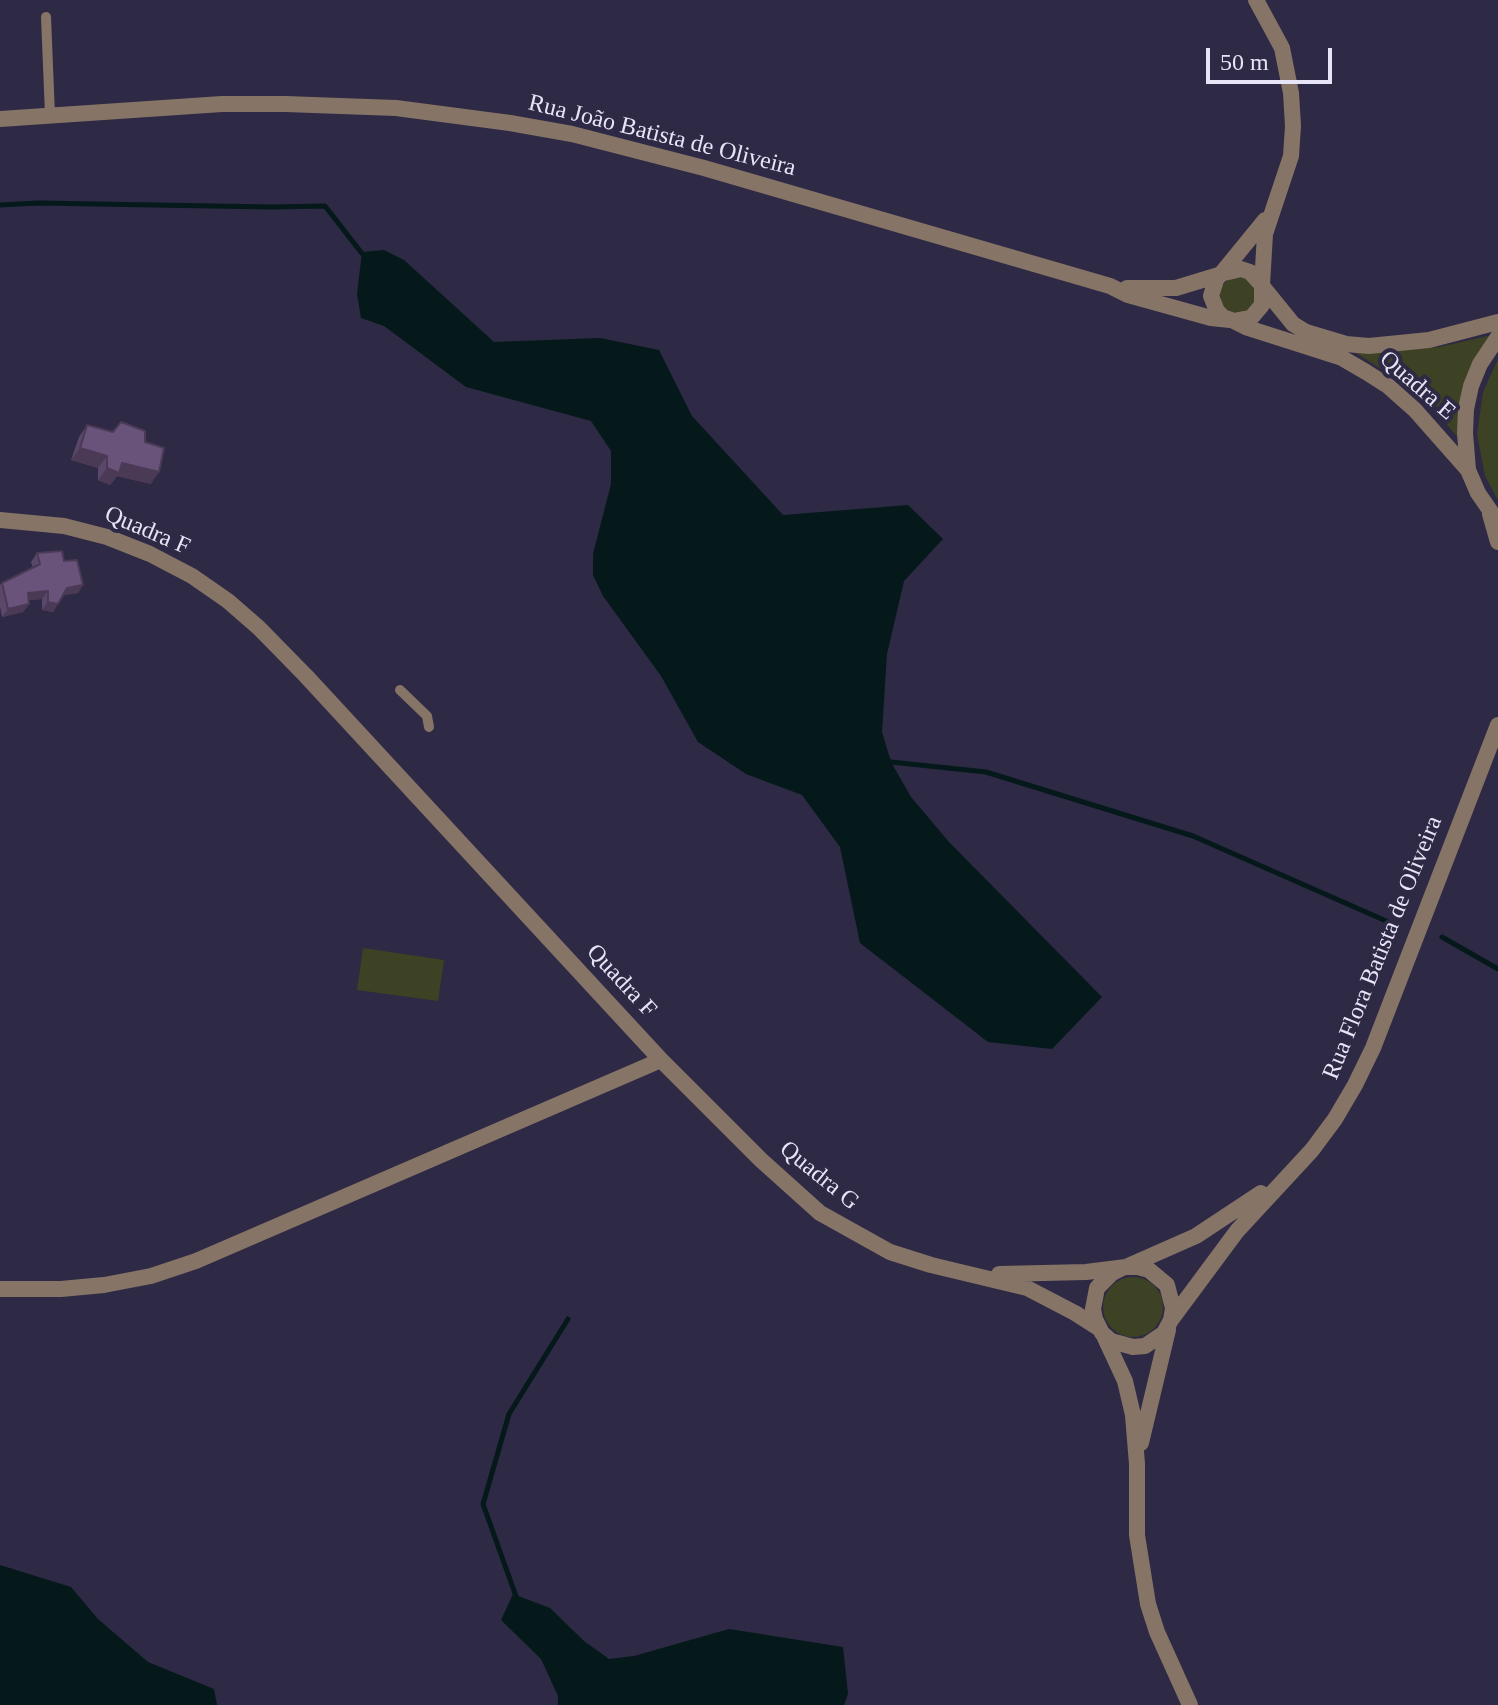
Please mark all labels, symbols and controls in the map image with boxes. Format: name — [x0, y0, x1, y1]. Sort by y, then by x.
scale bar — [1210, 32, 1336, 82]
text: 50 m — [1220, 49, 1269, 75]
street label: Rua João Batista de Oliveira — [525, 89, 799, 183]
street label: Quadra E — [1373, 345, 1461, 427]
street label: Quadra F — [100, 500, 194, 562]
street label: Rua Flora Batista de Oliveira — [1317, 812, 1449, 1084]
street label: Quadra F — [580, 938, 662, 1024]
street label: Quadra G — [773, 1135, 865, 1217]

